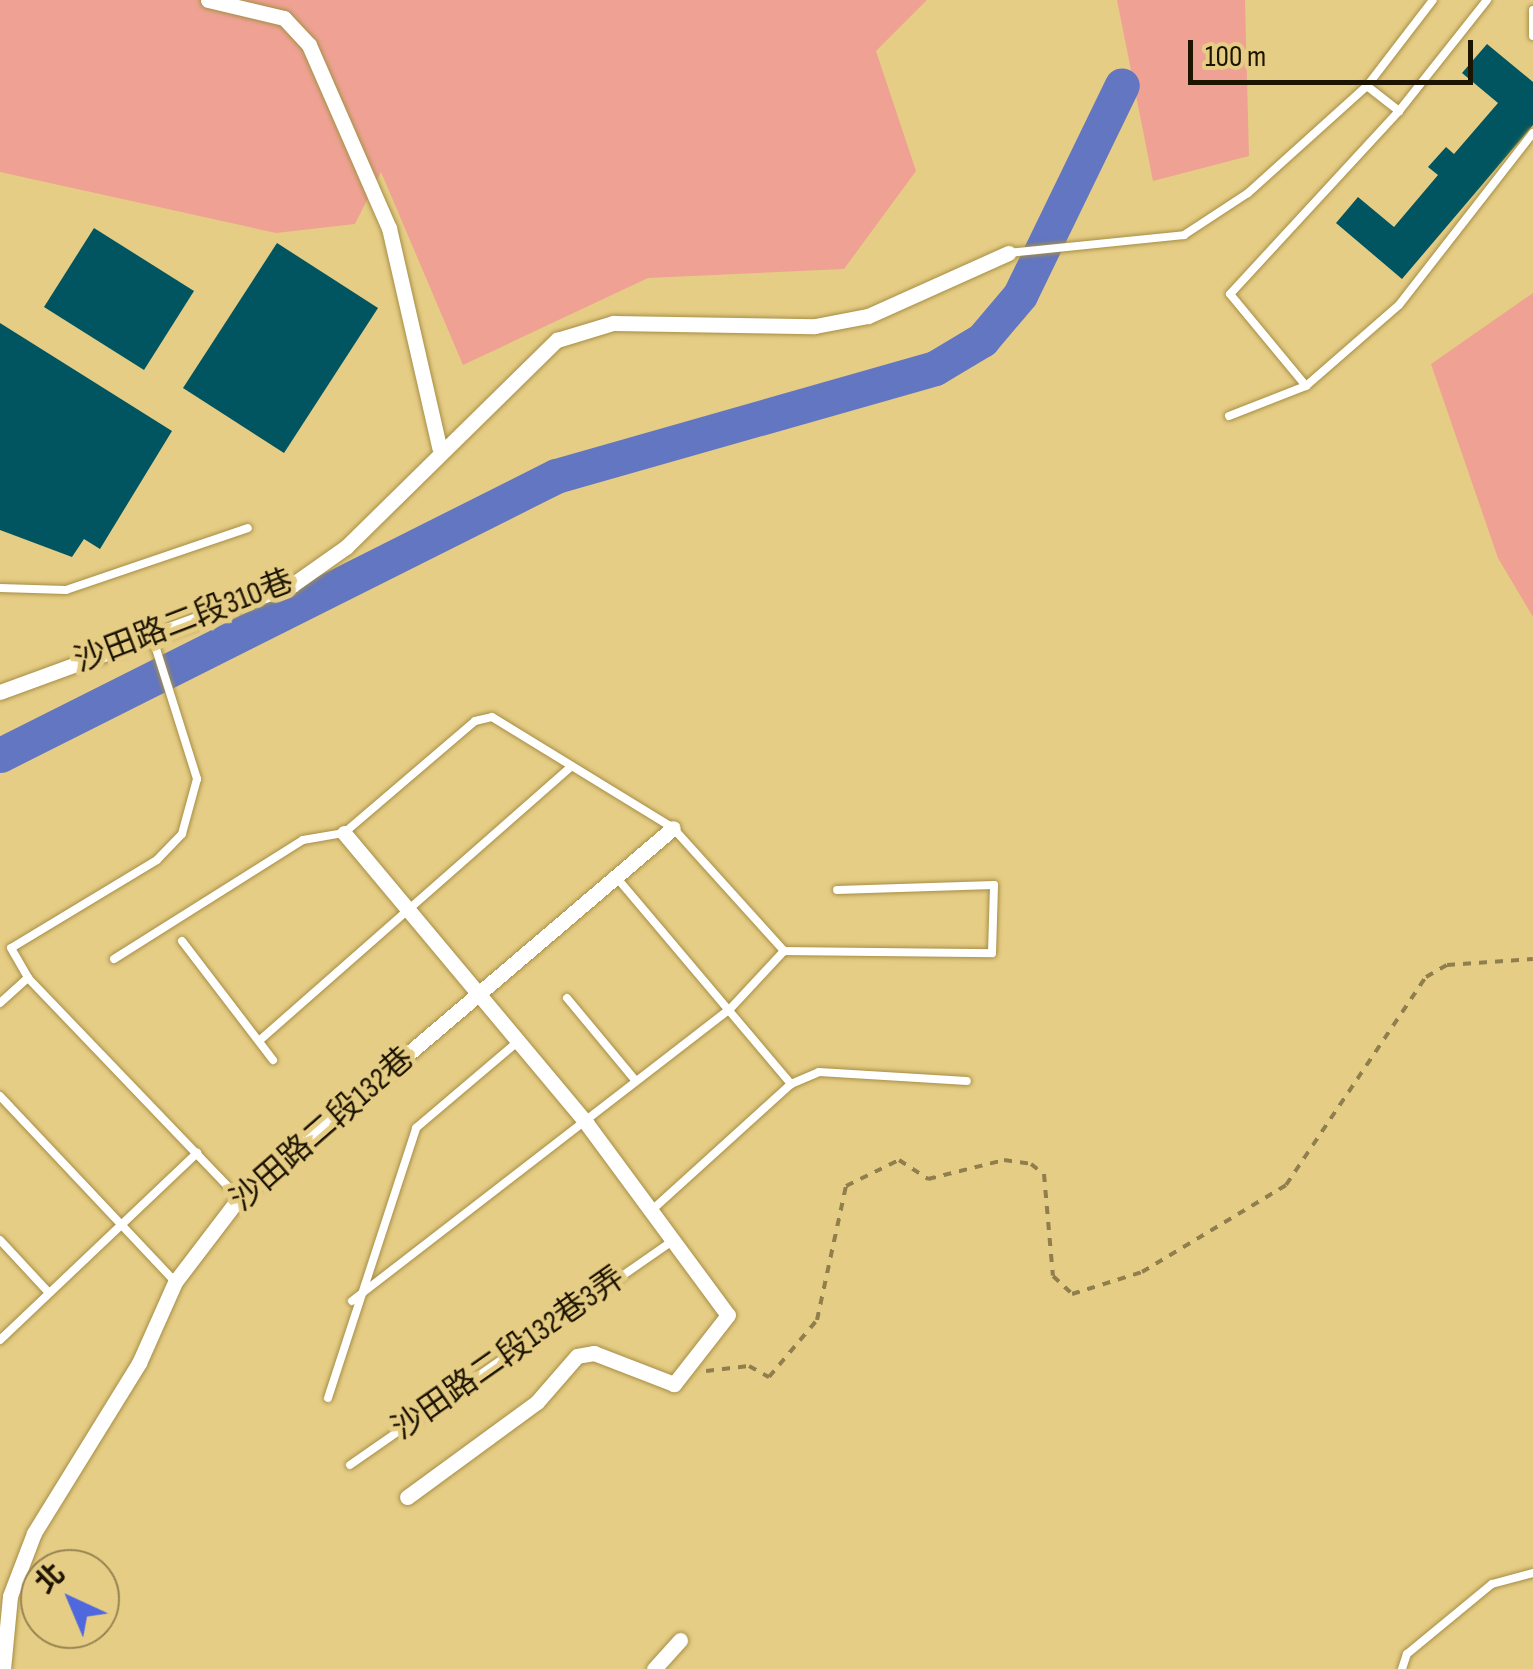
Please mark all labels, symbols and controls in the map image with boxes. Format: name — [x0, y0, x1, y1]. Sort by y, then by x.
scale bar — [1193, 20, 1478, 82]
text: 100 m — [1205, 39, 1266, 75]
street label: 沙田路二段310巷 — [69, 563, 299, 681]
street label: 沙田路二段132巷 — [224, 1040, 422, 1220]
street label: 沙田路二段132巷3弄 — [385, 1259, 633, 1449]
north arrow — [20, 1549, 120, 1649]
text: 北 — [29, 1557, 72, 1600]

